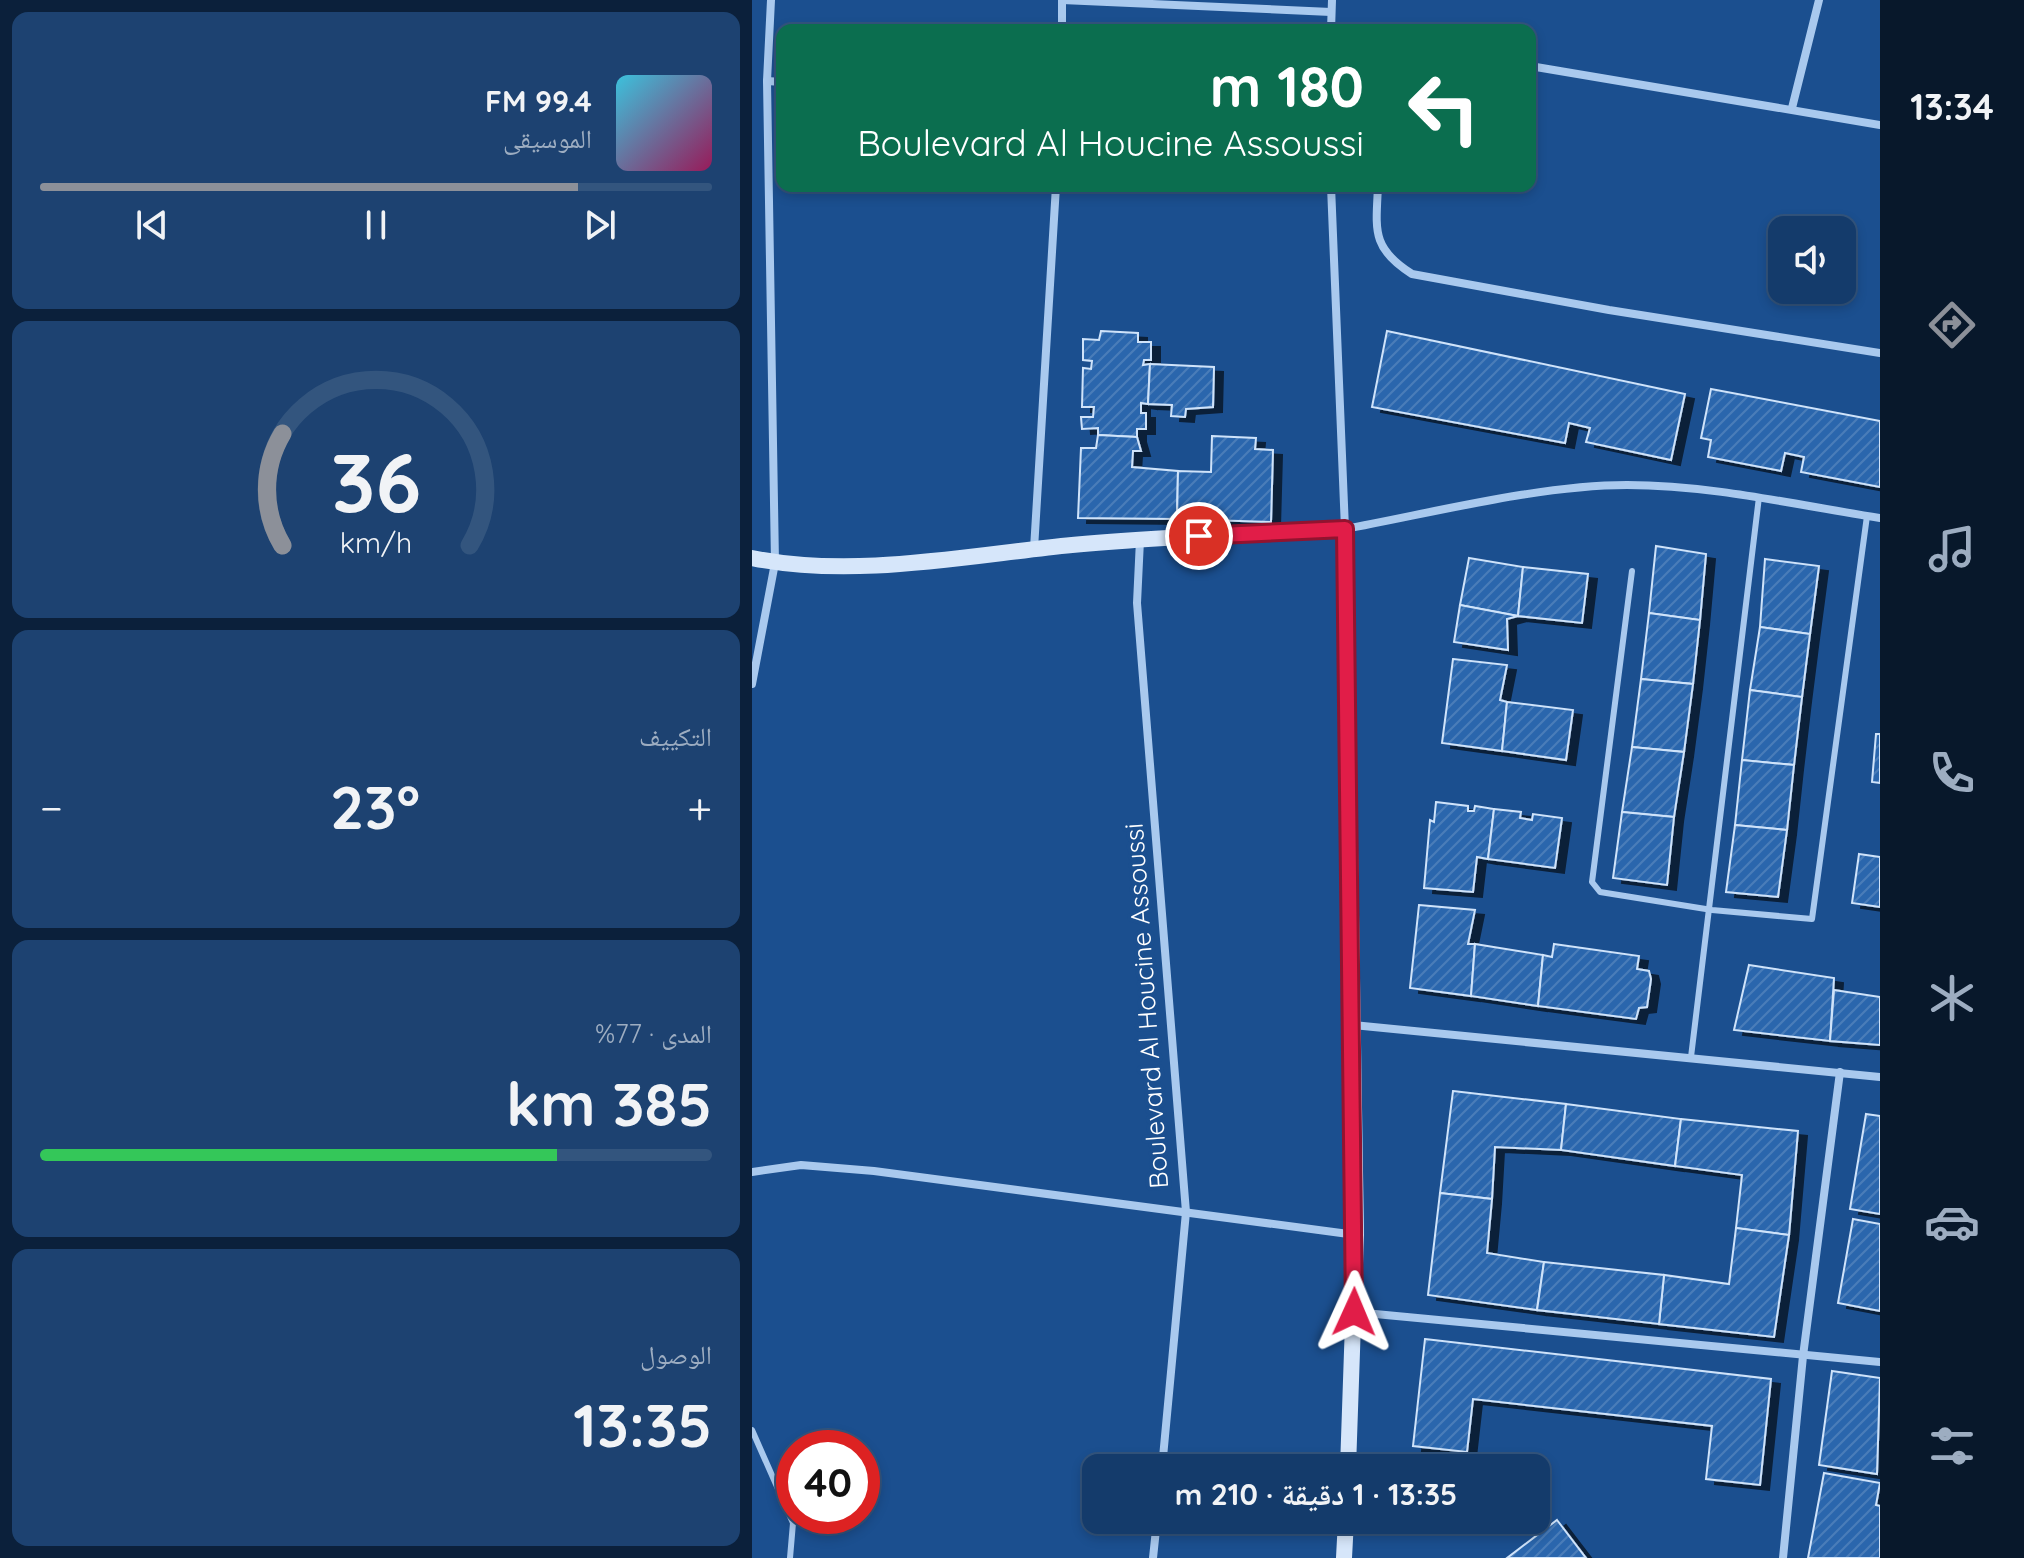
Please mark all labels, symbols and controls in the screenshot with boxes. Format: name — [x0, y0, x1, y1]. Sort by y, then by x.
text: 180 m — [1210, 51, 1364, 121]
icon: left — [1392, 56, 1496, 160]
text: 99.4 FM — [485, 82, 592, 120]
text: 13:34 — [1910, 84, 1994, 129]
text: Boulevard Al Houcine Assoussi — [857, 120, 1364, 165]
text: الموسيقى — [503, 122, 592, 155]
icon: previous — [130, 203, 174, 247]
icon: pause — [354, 203, 398, 247]
icon: next — [578, 203, 622, 247]
map controls — [1768, 216, 1856, 304]
button: sound — [1768, 216, 1856, 304]
icon: directions — [1924, 297, 1980, 353]
text: 36 — [331, 428, 421, 532]
pin — [1165, 502, 1233, 570]
icon: arrive — [1177, 514, 1221, 558]
icon: music — [1924, 521, 1980, 577]
text: km/h — [340, 524, 412, 560]
text: التكييف — [639, 720, 712, 753]
icon: phone — [1924, 745, 1980, 801]
text: 23° — [330, 769, 420, 844]
text: − — [40, 780, 63, 835]
text: + — [687, 780, 712, 835]
street label: Boulevard Al Houcine Assoussi — [1117, 822, 1175, 1190]
icon: climate — [1924, 970, 1980, 1026]
text: المدى · 77% — [595, 1017, 712, 1050]
text: 385 km — [506, 1066, 712, 1141]
icon: car — [1924, 1194, 1980, 1250]
position arrow — [1312, 1270, 1396, 1354]
text: الوصول — [640, 1338, 712, 1371]
text: 13:35 — [573, 1387, 712, 1462]
icon: filters — [1924, 1418, 1980, 1474]
speed limit sign: 40 — [776, 1430, 880, 1534]
text: 13:35 · 1 دقيقة · 210 m — [1175, 1475, 1457, 1513]

